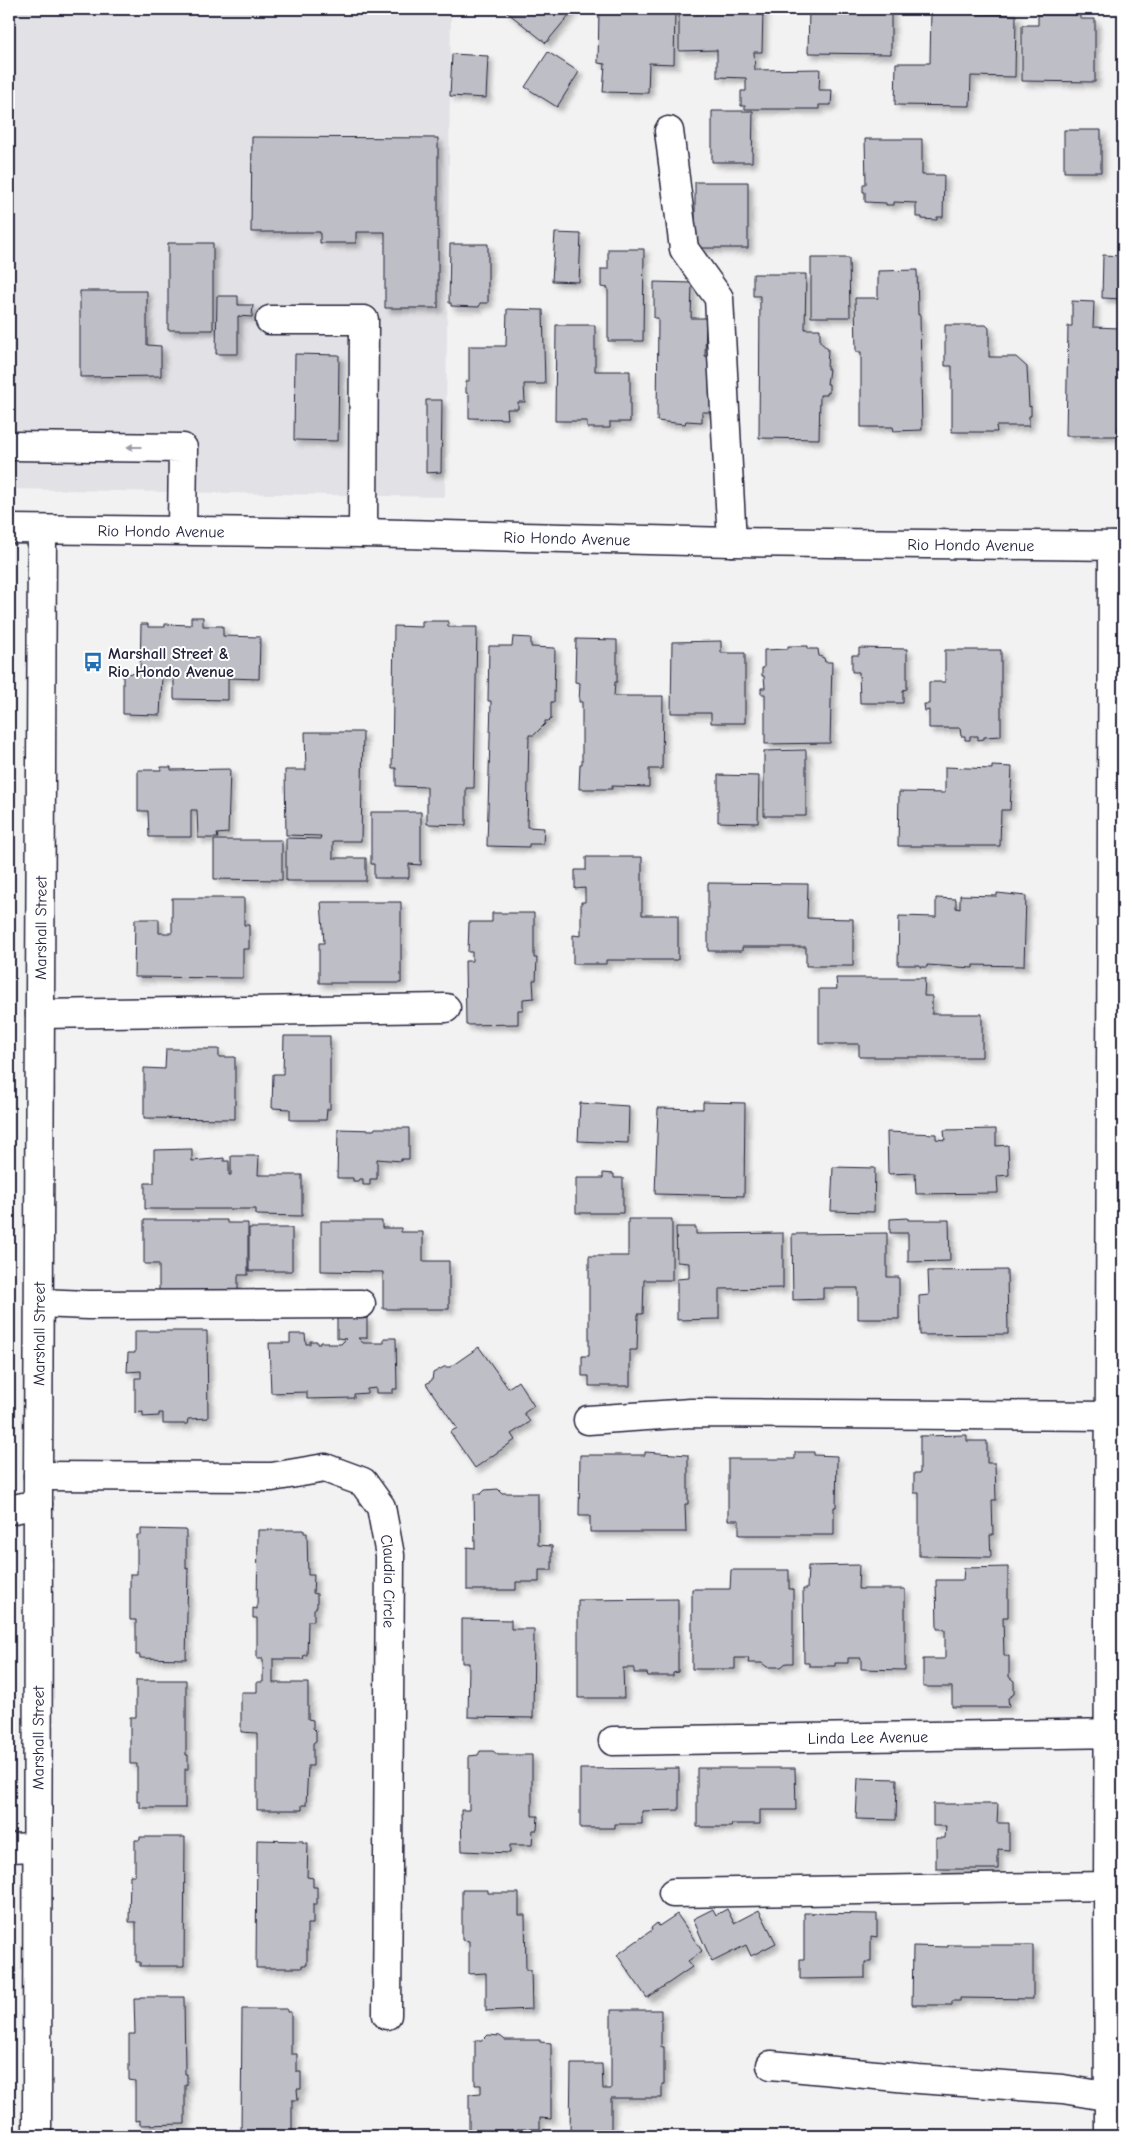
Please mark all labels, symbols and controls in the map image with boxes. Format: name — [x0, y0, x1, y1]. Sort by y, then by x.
one-way arrow — [126, 443, 142, 451]
street label: Rio Hondo Avenue — [97, 522, 225, 541]
street label: Rio Hondo Avenue — [503, 528, 631, 550]
street label: Rio Hondo Avenue — [907, 536, 1034, 555]
place label: Marshall Street & Rio Hondo Avenue — [108, 645, 234, 681]
bus stop icon: Marshall Street & Rio Hondo Avenue — [82, 651, 104, 673]
street label: Marshall Street — [32, 876, 51, 980]
street label: Marshall Street — [30, 1282, 49, 1386]
street label: Claudia Circle — [376, 1533, 398, 1628]
street label: Marshall Street — [30, 1686, 48, 1790]
street label: Linda Lee Avenue — [808, 1728, 928, 1748]

